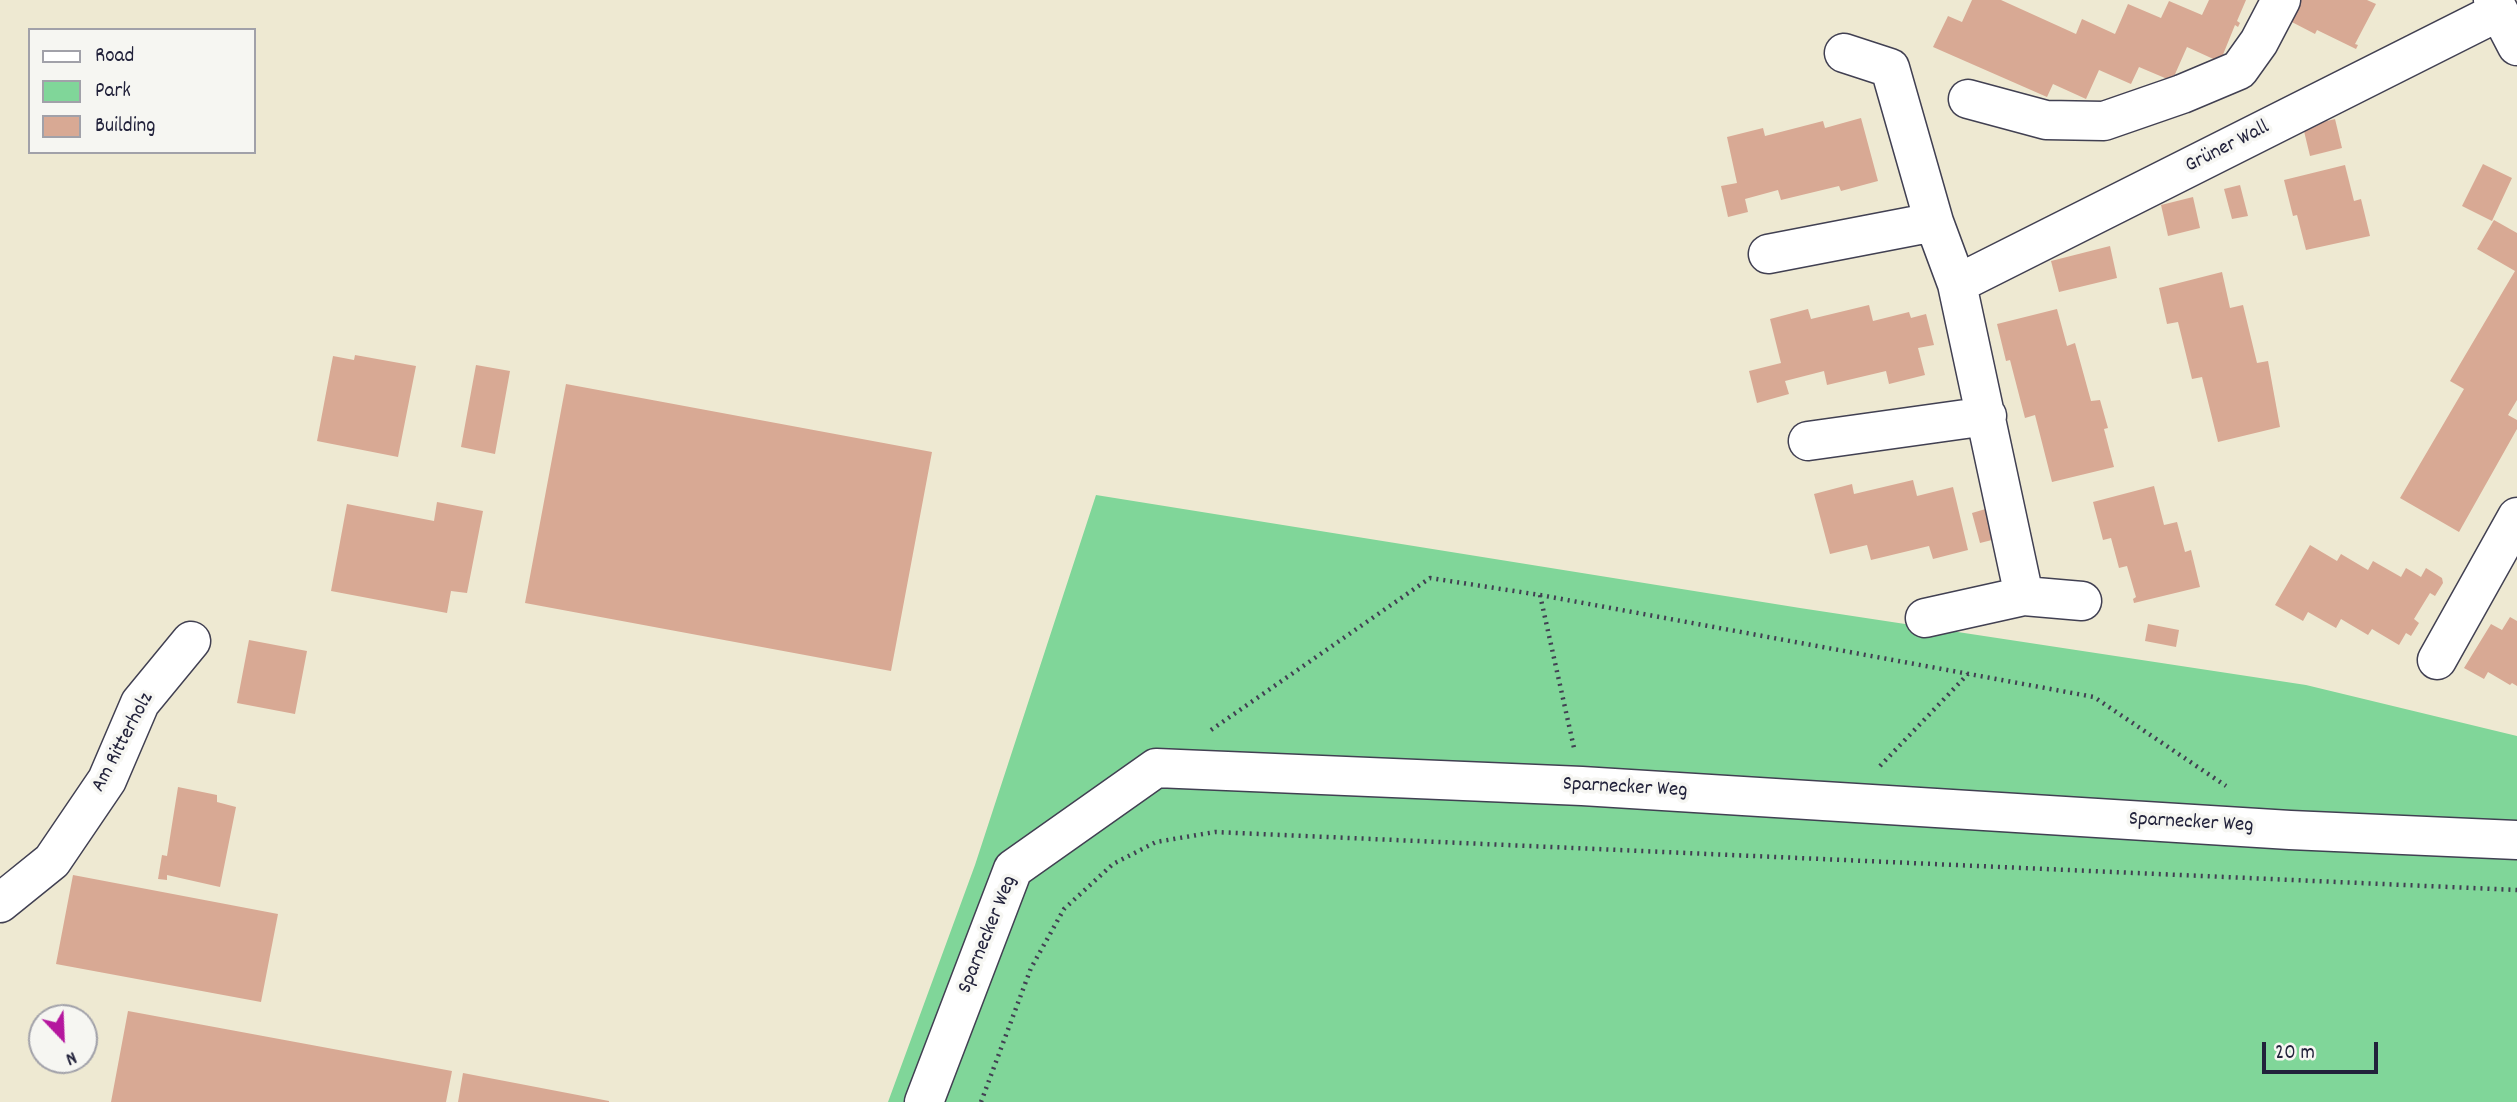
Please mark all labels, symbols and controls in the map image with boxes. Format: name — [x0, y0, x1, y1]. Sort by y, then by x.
legend — [28, 28, 256, 154]
text: Road — [95, 42, 134, 72]
text: Park — [95, 77, 131, 107]
text: Building — [95, 112, 155, 142]
street label: Grüner Wall — [2182, 116, 2274, 180]
street label: Am Ritterholz — [87, 689, 161, 797]
street label: Sparnecker Weg — [1562, 773, 1688, 805]
street label: Sparnecker Weg — [2128, 808, 2254, 840]
street label: Sparnecker Weg — [954, 872, 1024, 998]
north arrow — [28, 1004, 98, 1074]
scale bar — [2265, 1028, 2380, 1072]
text: 20 m — [2275, 1039, 2315, 1069]
text: N — [61, 1043, 80, 1071]

